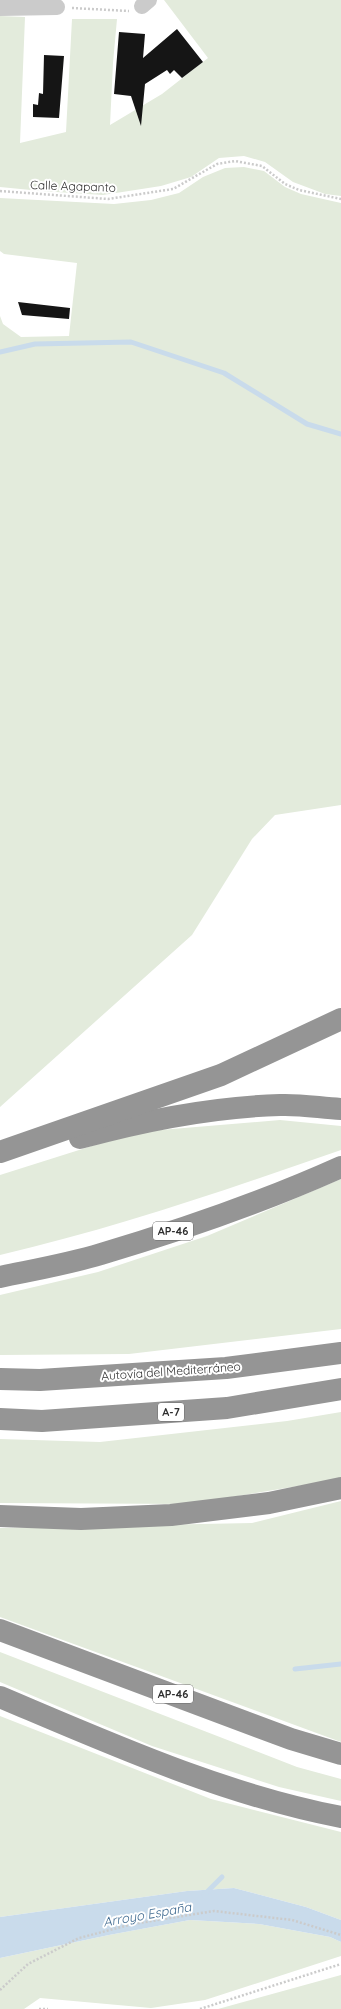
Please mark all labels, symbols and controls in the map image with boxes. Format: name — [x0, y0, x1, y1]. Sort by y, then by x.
street label: Calle Agapanto — [30, 177, 116, 195]
road number: AP-46 — [153, 1222, 193, 1240]
street label: Autovía del Mediterráneo — [101, 1359, 241, 1383]
road number: A-7 — [158, 1403, 184, 1421]
road number: AP-46 — [153, 1685, 193, 1703]
water label: Arroyo España — [102, 1898, 193, 1930]

